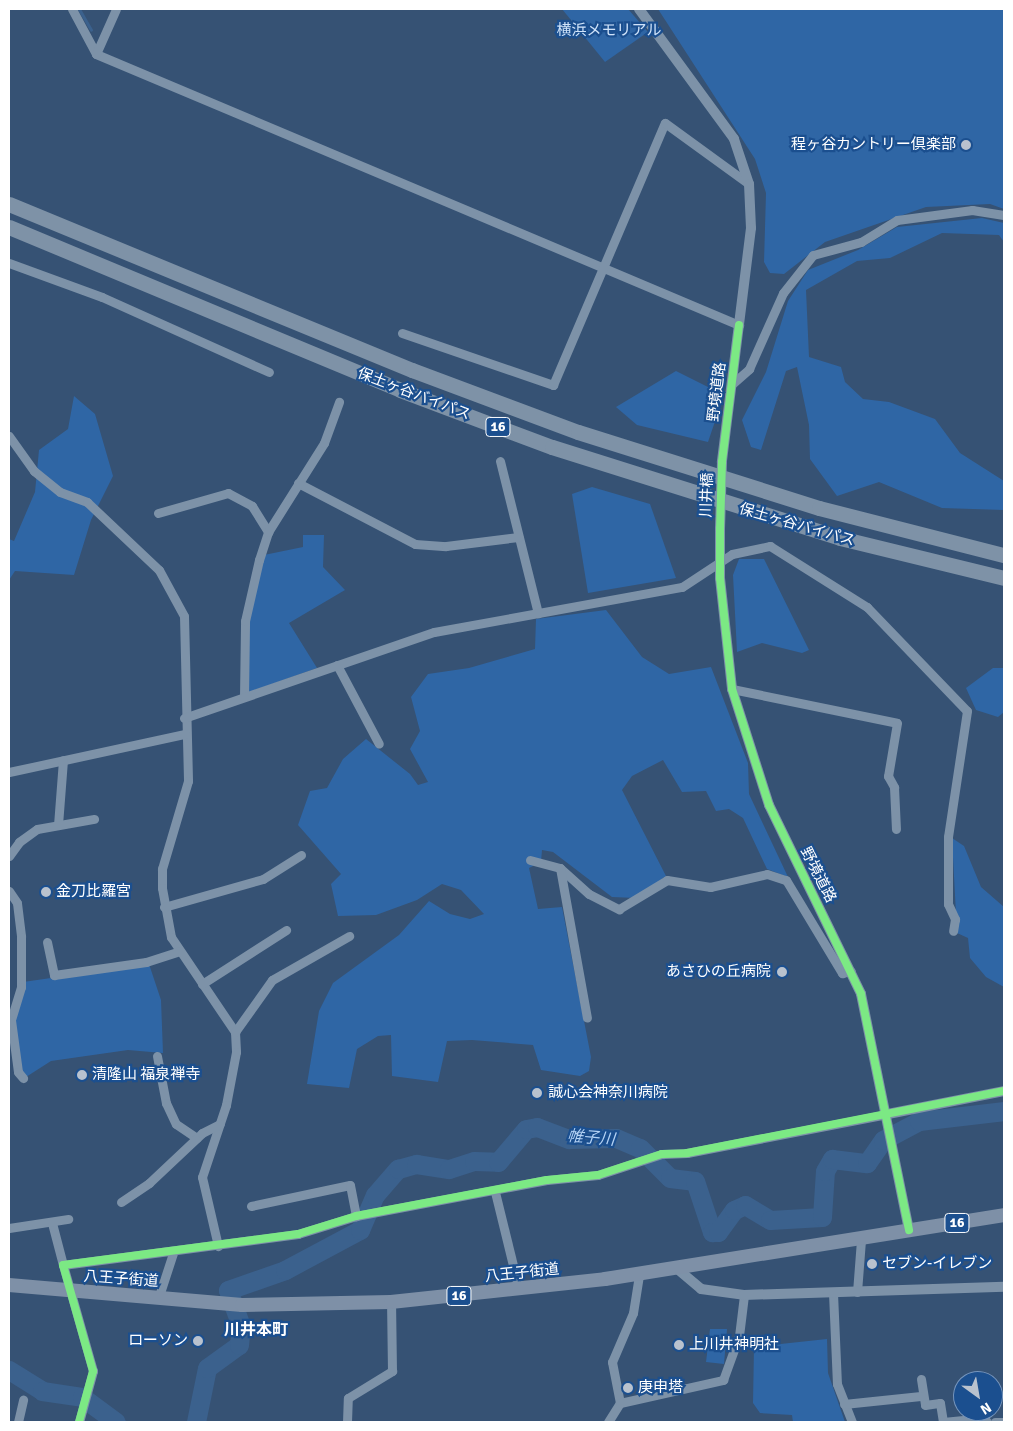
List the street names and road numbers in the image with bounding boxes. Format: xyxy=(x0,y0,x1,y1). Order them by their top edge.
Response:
street label: 野境道路 xyxy=(704,361,730,423)
street label: 保土ヶ谷バイパス xyxy=(355,364,473,424)
road number: 16 xyxy=(484,416,512,438)
street label: 川井橋 xyxy=(697,472,717,518)
street label: 保土ヶ谷バイパス xyxy=(737,500,857,550)
street label: 野境道路 xyxy=(796,844,840,906)
road number: 16 xyxy=(943,1212,971,1234)
street label: 八王子街道 xyxy=(484,1260,560,1286)
street label: 八王子街道 xyxy=(83,1267,159,1291)
road number: 16 xyxy=(445,1284,473,1308)

